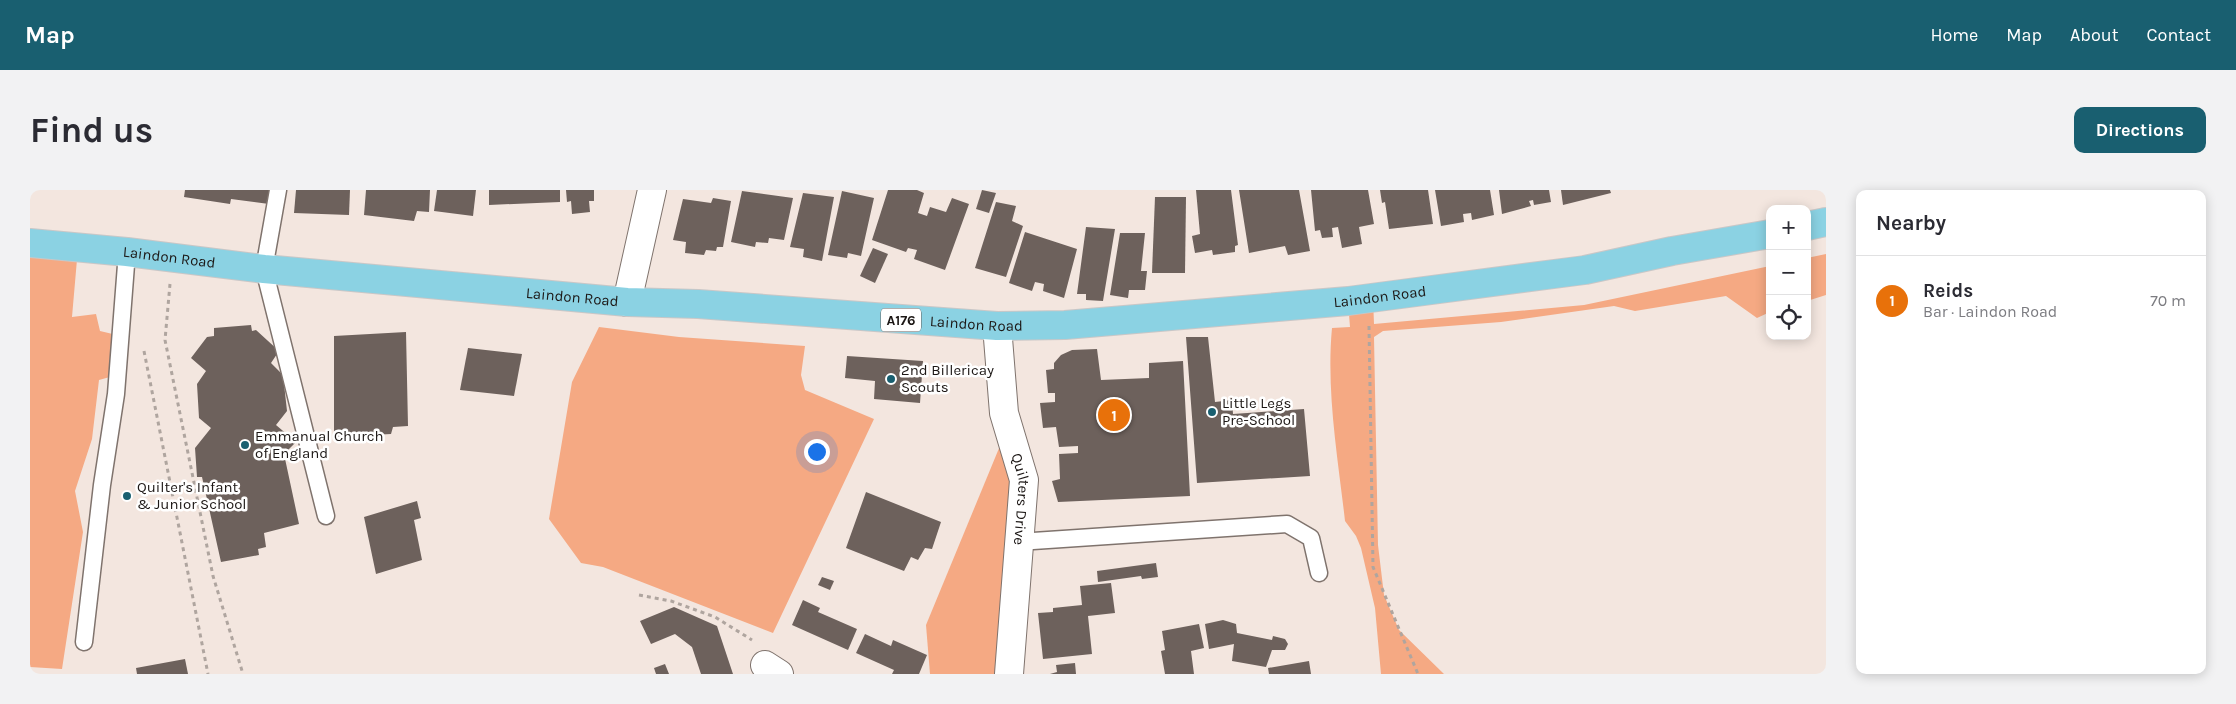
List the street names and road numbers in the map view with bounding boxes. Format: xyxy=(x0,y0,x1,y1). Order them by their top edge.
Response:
street label: Laindon Road xyxy=(122,243,217,272)
street label: Laindon Road xyxy=(1333,282,1427,311)
street label: Laindon Road xyxy=(525,284,619,310)
road number: A176 xyxy=(881,308,921,332)
street label: Laindon Road xyxy=(929,312,1023,335)
street label: Quilters Drive xyxy=(1007,451,1033,546)

